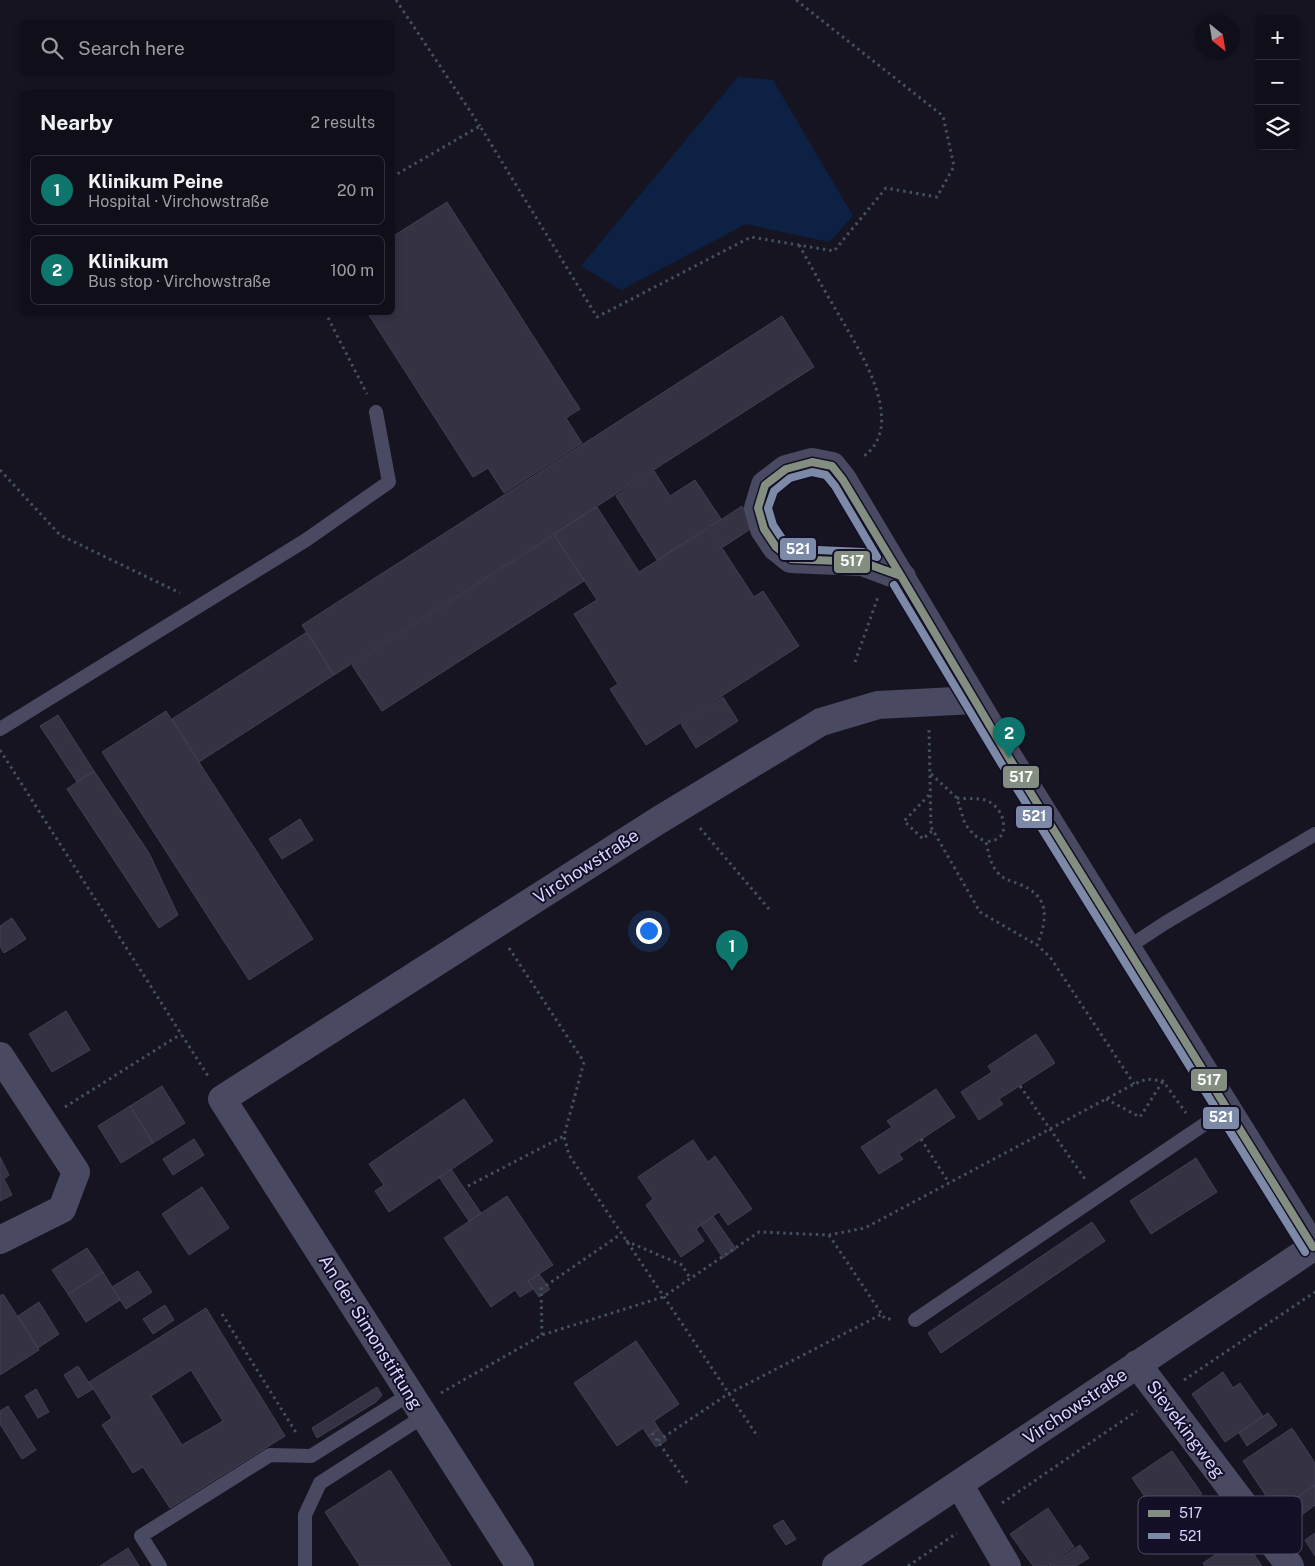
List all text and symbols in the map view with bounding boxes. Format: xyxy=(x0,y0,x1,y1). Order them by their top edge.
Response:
north arrow xyxy=(1195,15,1240,60)
map controls xyxy=(1255,15,1300,150)
button: + xyxy=(1255,15,1300,60)
search box xyxy=(20,20,395,75)
icon: search xyxy=(38,34,66,62)
text: Search here xyxy=(78,37,185,59)
button: − xyxy=(1255,60,1300,105)
button: layers xyxy=(1255,105,1300,150)
text: Nearby xyxy=(40,110,113,135)
text: 2 results xyxy=(310,113,375,132)
text: Klinikum Peine xyxy=(88,170,223,192)
text: 1 xyxy=(54,181,60,200)
text: 20 m xyxy=(337,181,374,200)
text: Hospital · Virchowstraße xyxy=(88,192,269,211)
text: Klinikum xyxy=(88,250,169,272)
text: 2 xyxy=(52,261,62,280)
text: 100 m xyxy=(330,261,374,280)
text: Bus stop · Virchowstraße xyxy=(88,272,271,291)
line badge: 521 xyxy=(779,537,817,561)
text: 521 xyxy=(786,541,810,557)
line badge: 517 xyxy=(833,550,871,574)
text: 517 xyxy=(840,553,864,569)
pin: 2 xyxy=(993,717,1025,758)
line badge: 517 xyxy=(1002,765,1040,789)
text: 517 xyxy=(1009,769,1033,785)
line badge: 521 xyxy=(1015,805,1053,829)
text: 521 xyxy=(1022,808,1046,824)
street label: Virchowstraße xyxy=(530,824,642,908)
your location xyxy=(636,918,662,944)
pin: 1 xyxy=(716,930,748,971)
line badge: 517 xyxy=(1190,1068,1228,1092)
text: 517 xyxy=(1197,1072,1221,1088)
line badge: 521 xyxy=(1202,1106,1240,1130)
text: 521 xyxy=(1209,1109,1233,1125)
street label: An der Simonstiftung xyxy=(315,1251,427,1413)
street label: Virchowstraße xyxy=(1019,1363,1131,1449)
street label: Sievekingweg xyxy=(1142,1376,1230,1482)
legend xyxy=(1138,1496,1302,1554)
text: 517 xyxy=(1179,1505,1202,1521)
text: 521 xyxy=(1179,1528,1202,1544)

